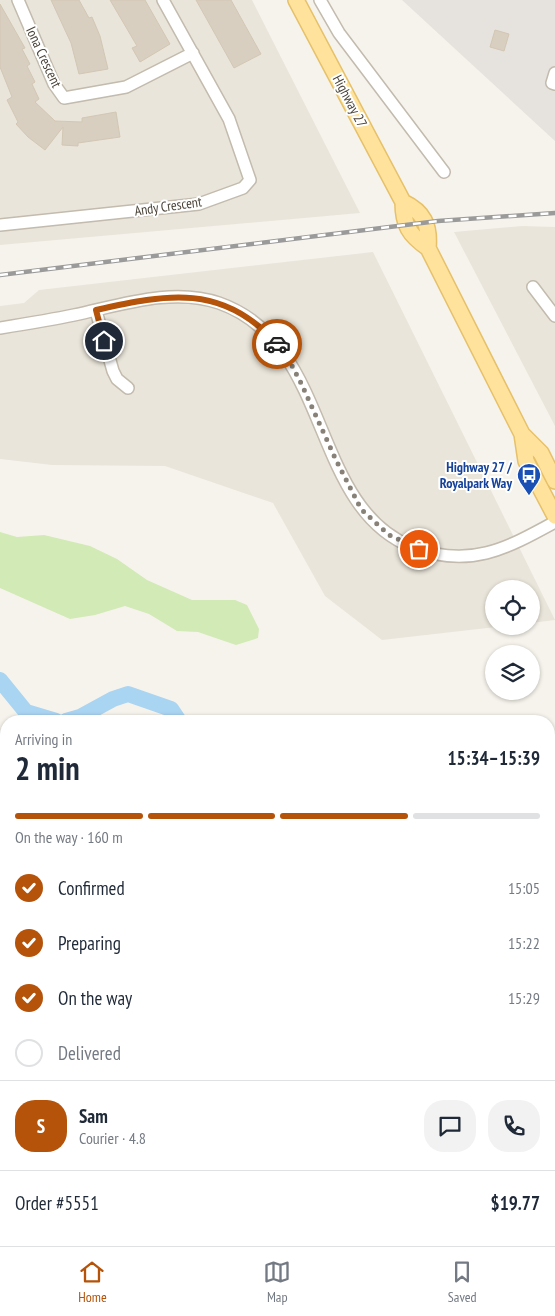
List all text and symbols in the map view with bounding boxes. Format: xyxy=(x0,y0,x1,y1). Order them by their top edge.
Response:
street label: Iona Crescent xyxy=(22,24,66,90)
street label: Highway 27 xyxy=(329,72,371,130)
street label: Andy Crescent xyxy=(133,192,203,220)
courier xyxy=(252,319,302,369)
pin xyxy=(83,320,125,362)
icon: home xyxy=(90,327,118,355)
icon: car xyxy=(263,330,291,358)
place label: Highway 27 / Royalpark Way xyxy=(440,458,513,492)
bus stop icon: Highway 27 / Royalpark Way xyxy=(516,462,542,496)
pin xyxy=(398,528,440,570)
icon: bag xyxy=(405,535,433,563)
map controls xyxy=(485,580,540,700)
button: locate xyxy=(485,580,540,635)
button: layers xyxy=(485,645,540,700)
text: Arriving in xyxy=(15,729,72,749)
text: 15:34–15:39 xyxy=(447,746,540,770)
text: 2 min xyxy=(15,747,80,789)
text: On the way · 160 m xyxy=(15,827,123,847)
icon: check xyxy=(15,874,43,902)
text: Confirmed xyxy=(58,876,125,900)
text: 15:05 xyxy=(508,878,540,898)
icon: check xyxy=(15,929,43,957)
text: Preparing xyxy=(58,931,121,955)
text: 15:22 xyxy=(508,933,540,953)
icon: check xyxy=(15,984,43,1012)
text: On the way xyxy=(58,986,132,1010)
text: 15:29 xyxy=(508,988,540,1008)
text: Delivered xyxy=(58,1041,121,1065)
button: chat xyxy=(424,1100,476,1152)
button: phone xyxy=(488,1100,540,1152)
text: Sam xyxy=(79,1104,108,1128)
text: S xyxy=(37,1114,45,1138)
text: Courier · 4.8 xyxy=(79,1128,146,1148)
text: Order #5551 xyxy=(15,1191,99,1215)
text: $19.77 xyxy=(491,1191,540,1215)
tab: Home xyxy=(78,1258,107,1306)
tab: Map xyxy=(263,1258,291,1306)
tab: Saved xyxy=(448,1258,477,1306)

